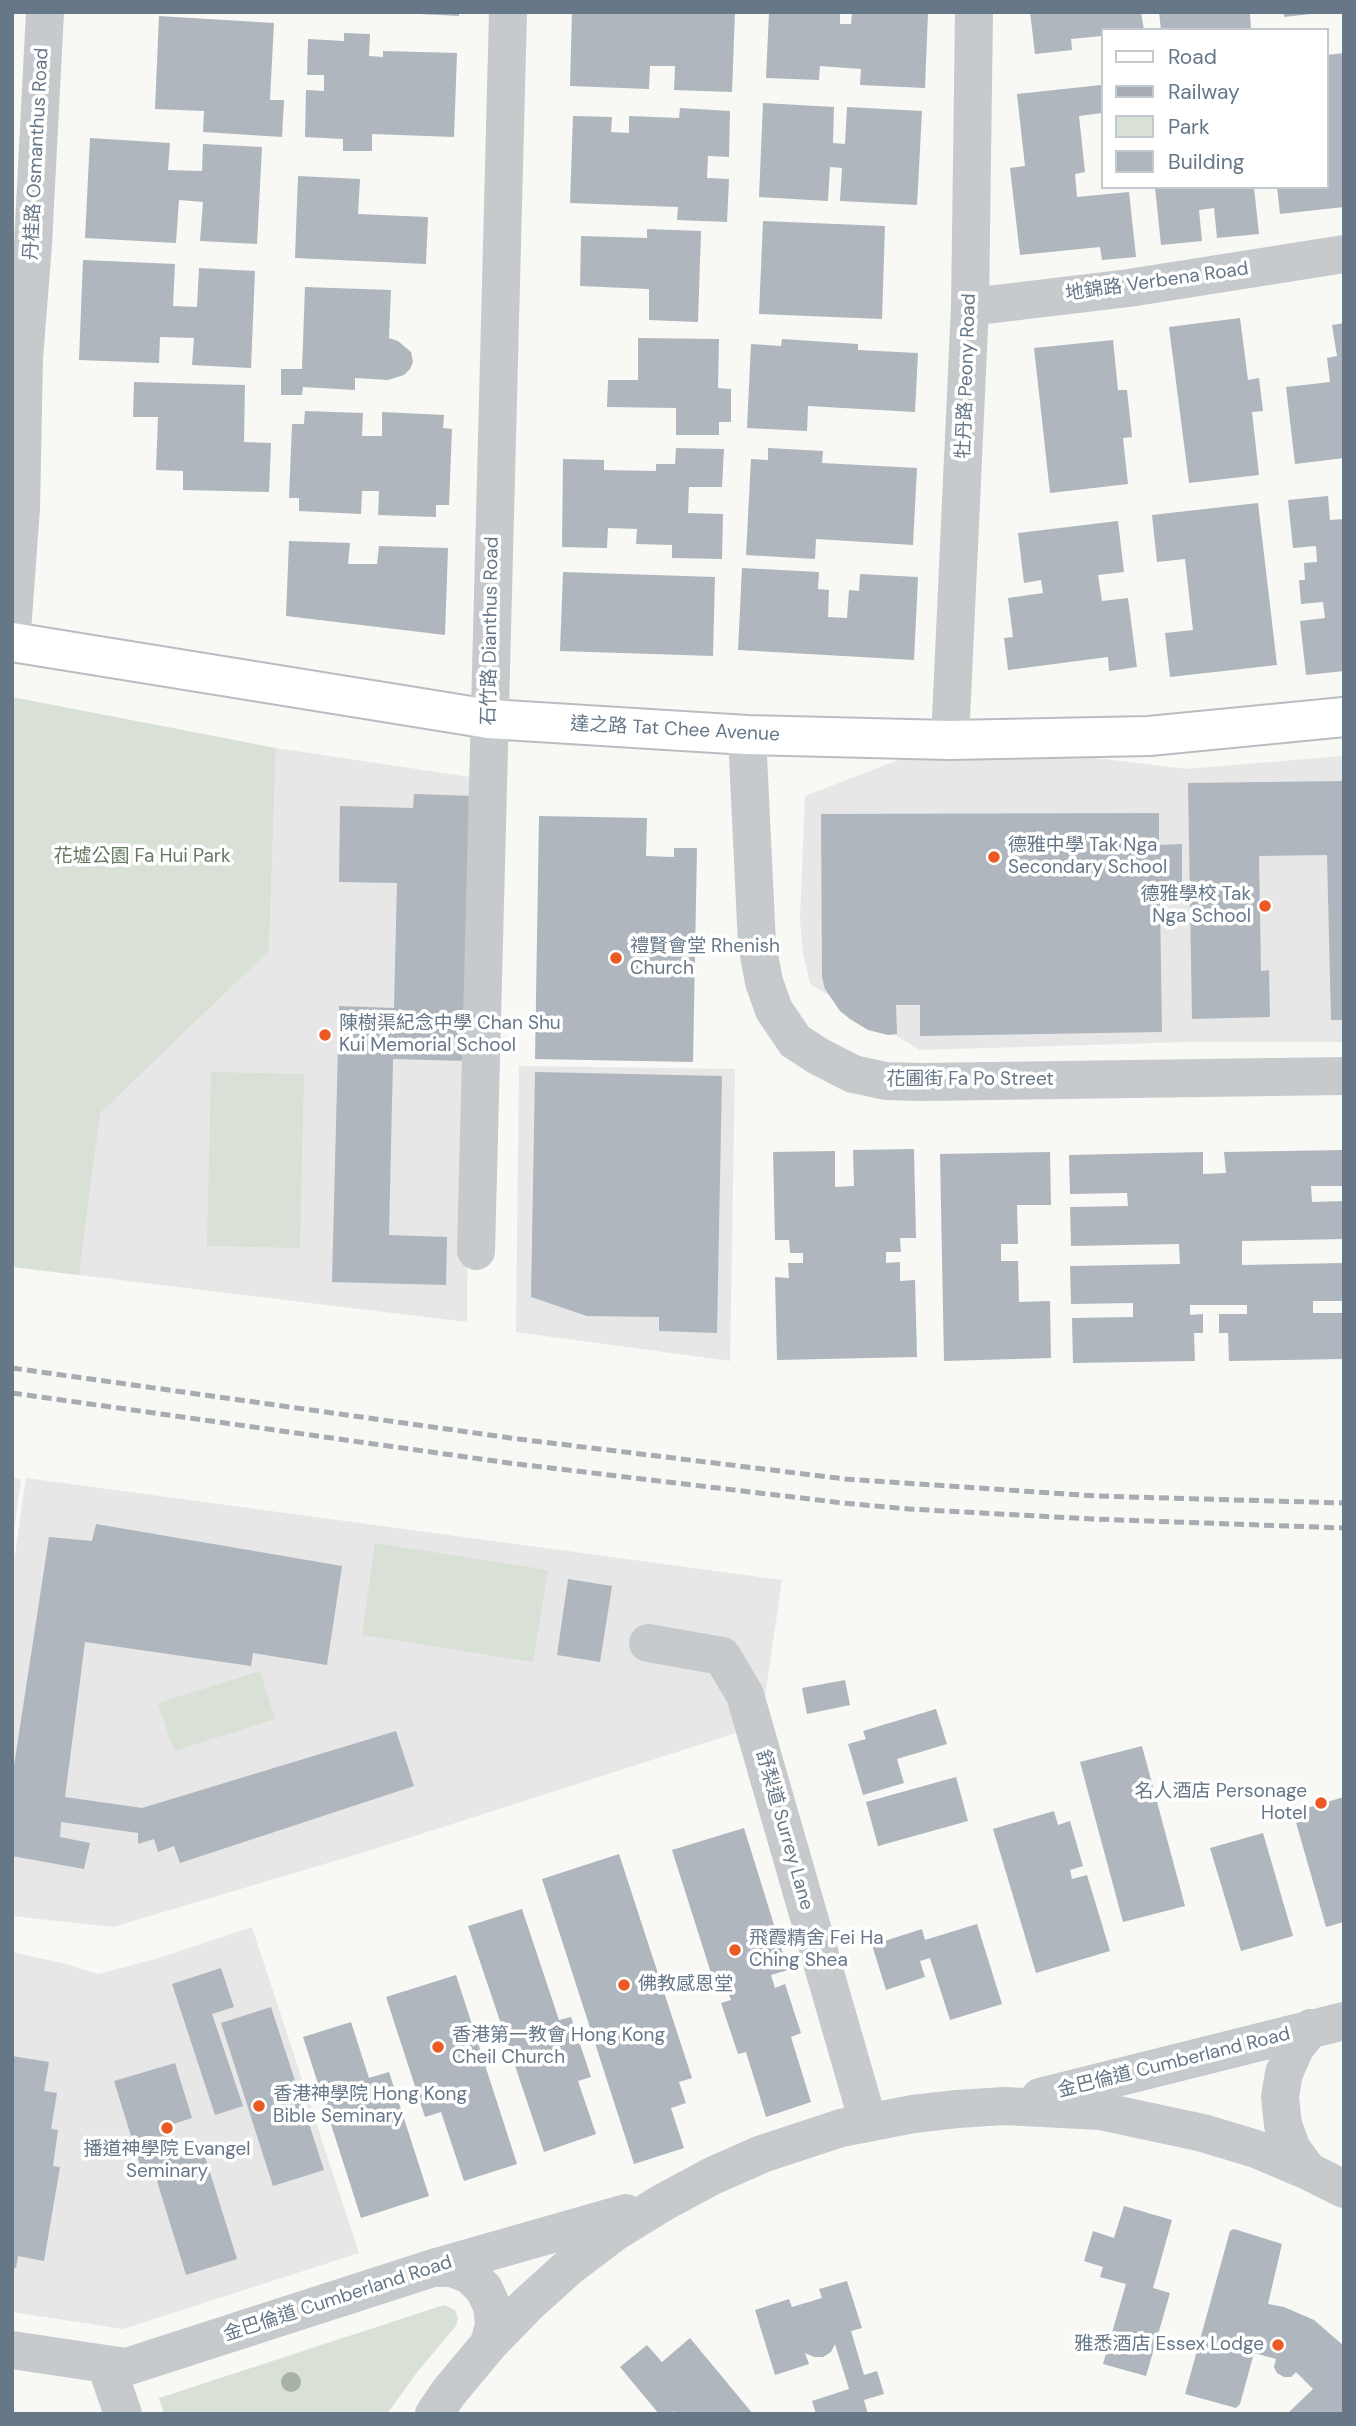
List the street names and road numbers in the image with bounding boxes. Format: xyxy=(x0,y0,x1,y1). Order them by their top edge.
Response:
street label: 丹桂路 Osmanthus Road xyxy=(20,47,54,261)
street label: 地錦路 Verbena Road xyxy=(1064,258,1250,306)
street label: 牡丹路 Peony Road xyxy=(953,293,981,459)
street label: 石竹路 Dianthus Road xyxy=(478,536,504,726)
street label: 達之路 Tat Chee Avenue xyxy=(570,713,780,747)
street label: 花圃街 Fa Po Street xyxy=(886,1069,1054,1091)
street label: 舒梨道 Surrey Lane xyxy=(750,1747,818,1913)
street label: 金巴倫道 Cumberland Road xyxy=(1055,2023,1293,2103)
street label: 金巴倫道 Cumberland Road xyxy=(221,2251,455,2347)

